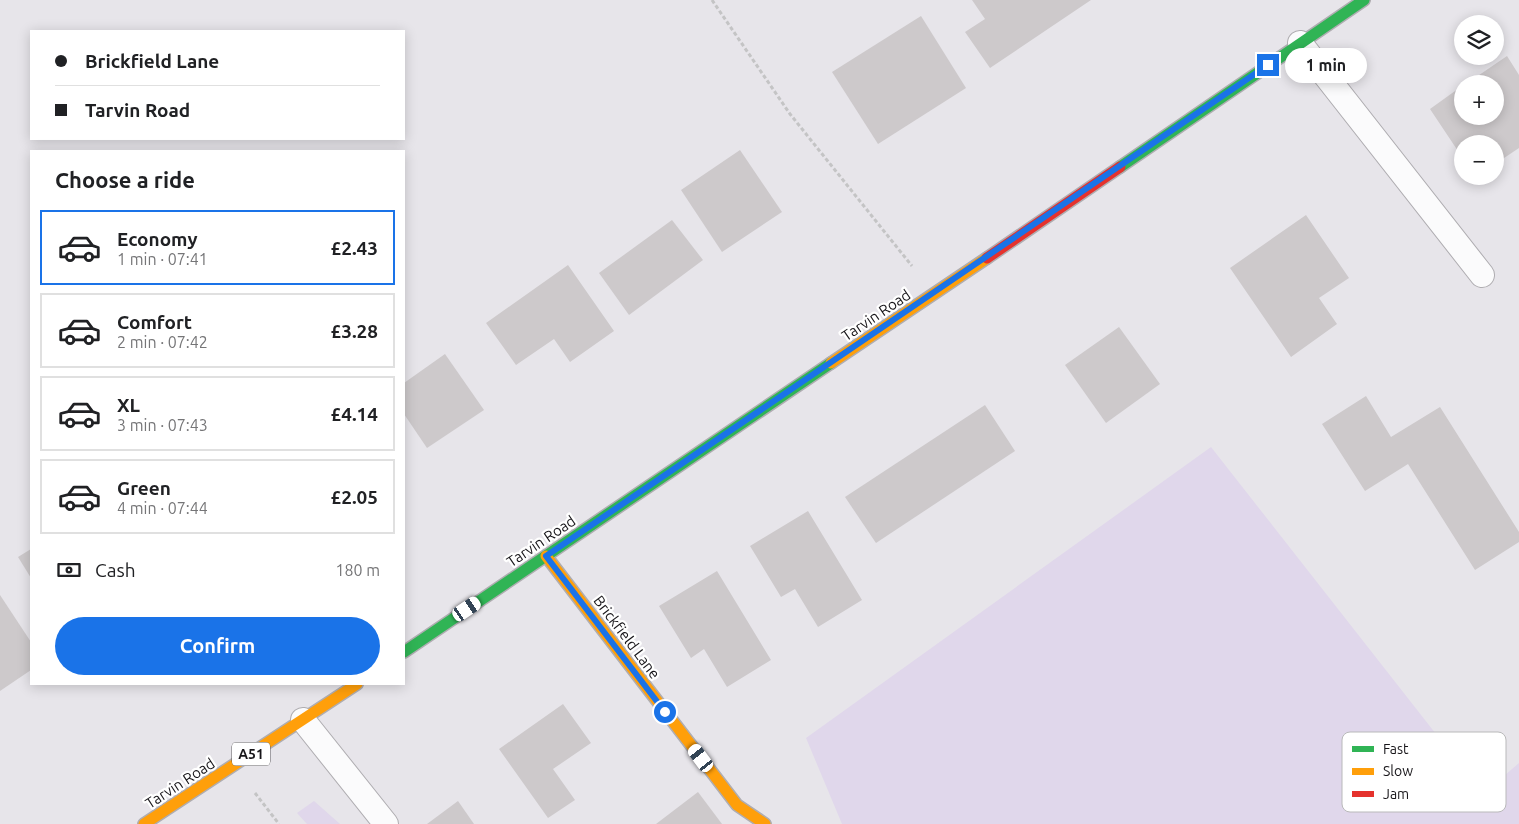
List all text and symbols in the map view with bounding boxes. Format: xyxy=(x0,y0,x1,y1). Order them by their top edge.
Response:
map controls xyxy=(1454,15,1504,185)
button: layers xyxy=(1454,15,1504,65)
callout: 1 min xyxy=(1286,48,1368,82)
text: Brickfield Lane xyxy=(85,50,219,72)
route end xyxy=(1257,54,1279,76)
text: 1 min xyxy=(1306,56,1346,74)
button: + xyxy=(1454,75,1504,125)
text: Tarvin Road xyxy=(85,99,190,121)
button: − xyxy=(1454,135,1504,185)
text: Choose a ride xyxy=(55,167,195,192)
icon: car xyxy=(57,225,102,270)
text: Economy xyxy=(117,228,198,250)
text: £2.43 xyxy=(330,237,378,259)
text: 1 min · 07:41 xyxy=(117,250,208,268)
street label: Tarvin Road xyxy=(838,286,914,344)
icon: car xyxy=(57,308,102,353)
text: Comfort xyxy=(117,311,192,333)
text: £3.28 xyxy=(330,320,378,342)
text: 2 min · 07:42 xyxy=(117,333,208,351)
icon: car xyxy=(57,391,102,436)
text: XL xyxy=(117,394,140,416)
text: £4.14 xyxy=(330,403,378,425)
text: 3 min · 07:43 xyxy=(117,416,208,434)
icon: car xyxy=(57,474,102,519)
text: Green xyxy=(117,477,171,499)
text: £2.05 xyxy=(330,486,378,508)
text: 4 min · 07:44 xyxy=(117,499,208,517)
street label: Tarvin Road xyxy=(503,512,579,570)
icon: cash xyxy=(55,556,83,584)
text: Cash xyxy=(95,559,136,581)
text: 180 m xyxy=(335,561,380,579)
street label: Brickfield Lane xyxy=(590,592,664,682)
car xyxy=(450,594,483,624)
button: Confirm xyxy=(55,617,380,675)
route start xyxy=(654,701,676,723)
legend xyxy=(1342,732,1506,812)
text: Fast xyxy=(1383,741,1409,757)
road number: A51 xyxy=(232,742,270,766)
car xyxy=(685,742,716,774)
street label: Tarvin Road xyxy=(142,754,218,812)
text: Slow xyxy=(1383,763,1413,779)
text: Jam xyxy=(1383,786,1409,802)

